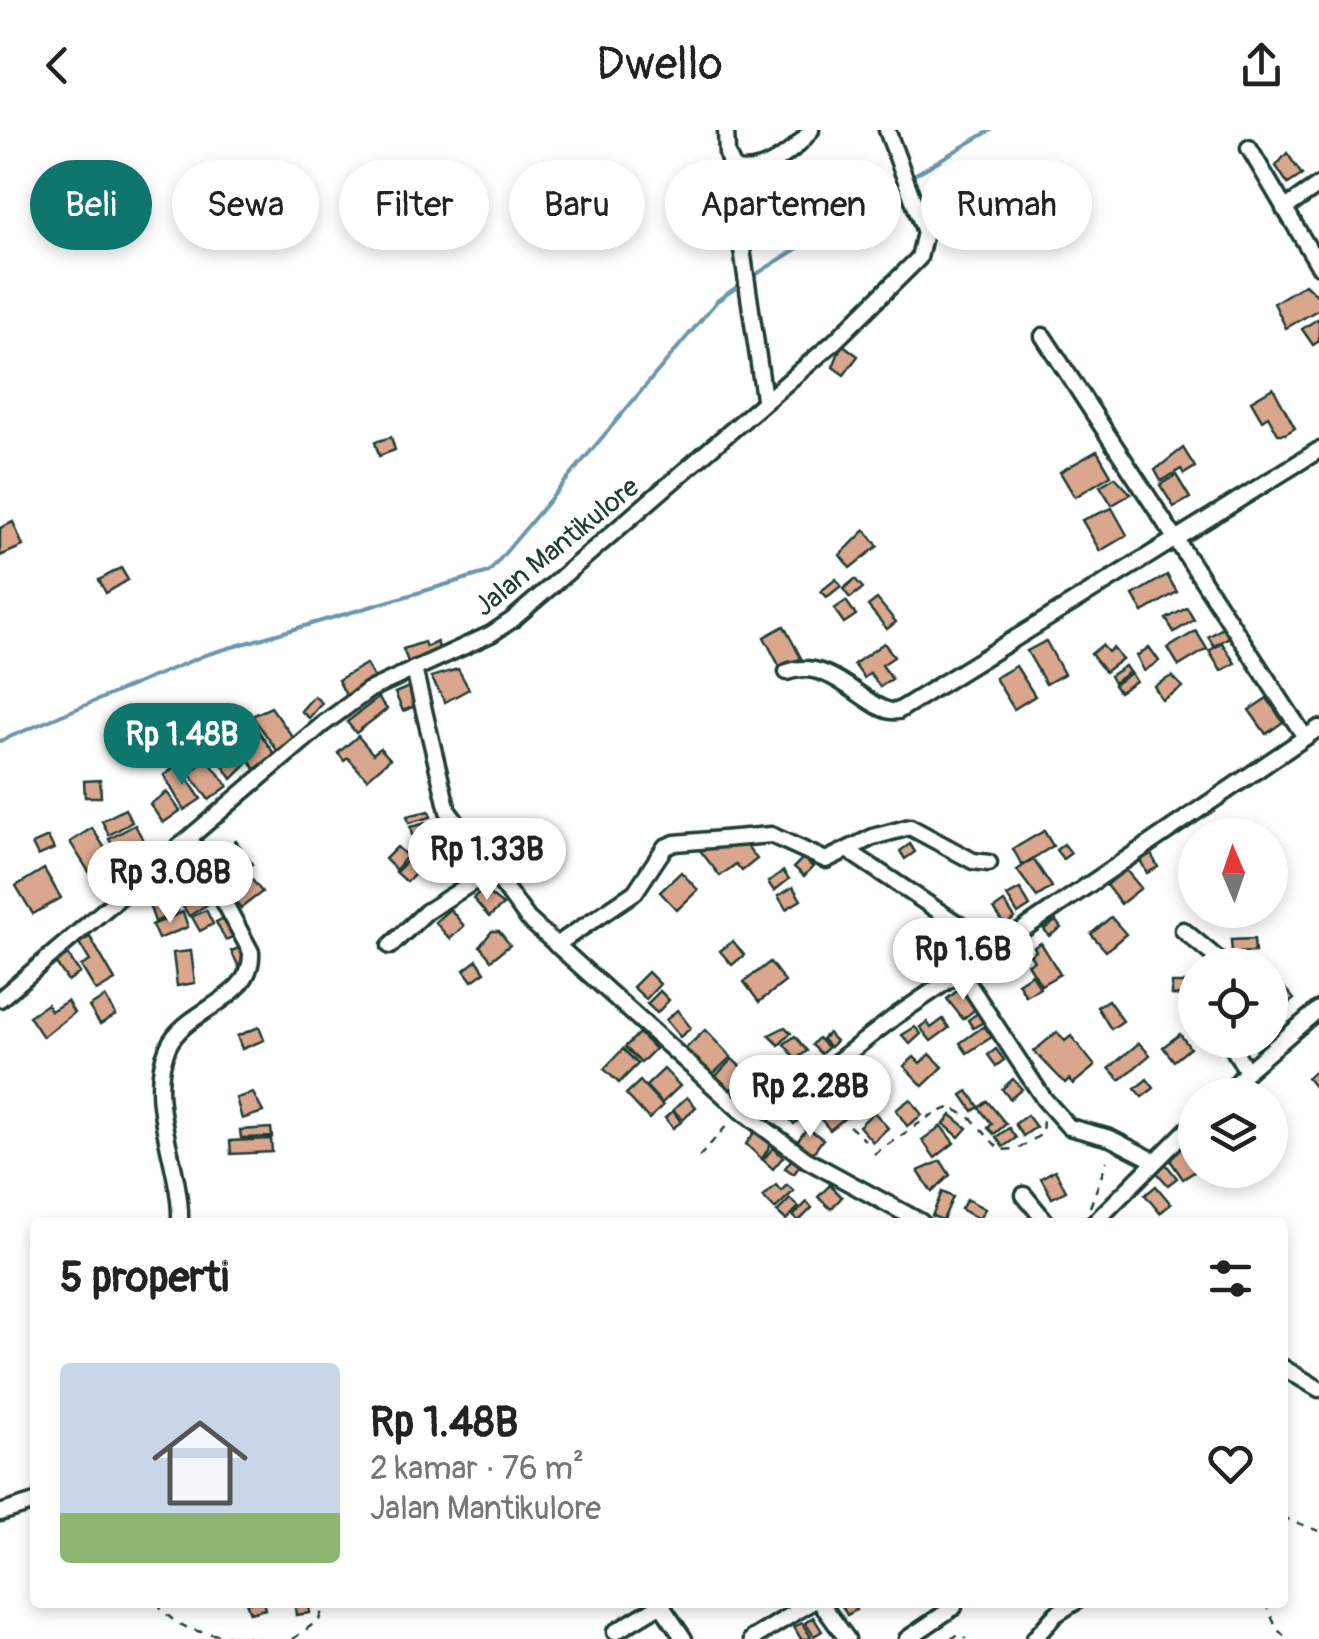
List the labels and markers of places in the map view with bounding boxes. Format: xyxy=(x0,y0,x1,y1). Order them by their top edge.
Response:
pin: Rp 1.48B xyxy=(79,703,285,788)
pin: Rp 1.33B xyxy=(384,818,590,903)
pin: Rp 3.08B xyxy=(67,841,273,926)
pin: Rp 1.6B xyxy=(871,918,1055,1003)
pin: Rp 2.28B xyxy=(707,1055,913,1140)

